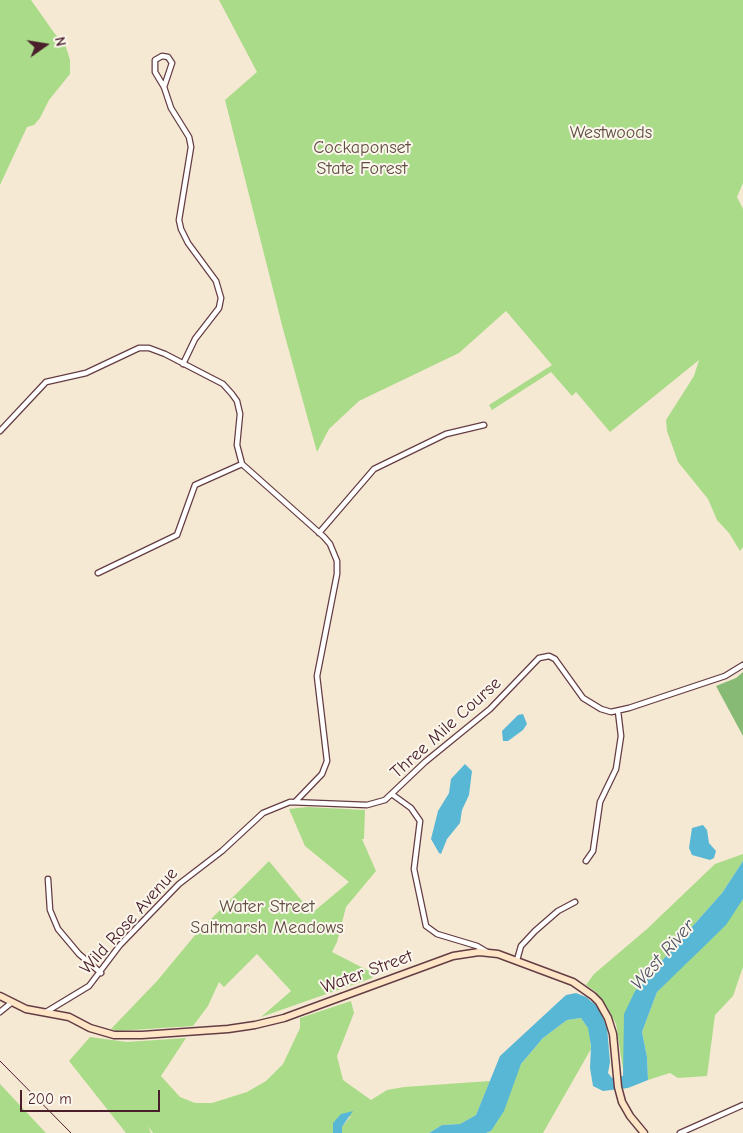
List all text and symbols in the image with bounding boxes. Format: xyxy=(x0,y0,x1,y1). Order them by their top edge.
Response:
north arrow xyxy=(20,20,70,70)
text: N xyxy=(51,35,69,48)
park label: Westwoods xyxy=(570,122,652,144)
park label: Cockaponset State Forest xyxy=(313,137,411,180)
street label: Three Mile Course xyxy=(386,673,506,783)
street label: Wild Rose Avenue xyxy=(75,863,183,979)
park label: Water Street Saltmarsh Meadows xyxy=(190,896,344,939)
water label: West River xyxy=(626,915,700,995)
street label: Water Street xyxy=(318,946,416,998)
scale bar xyxy=(22,1080,162,1112)
text: 200 m xyxy=(28,1090,72,1108)

